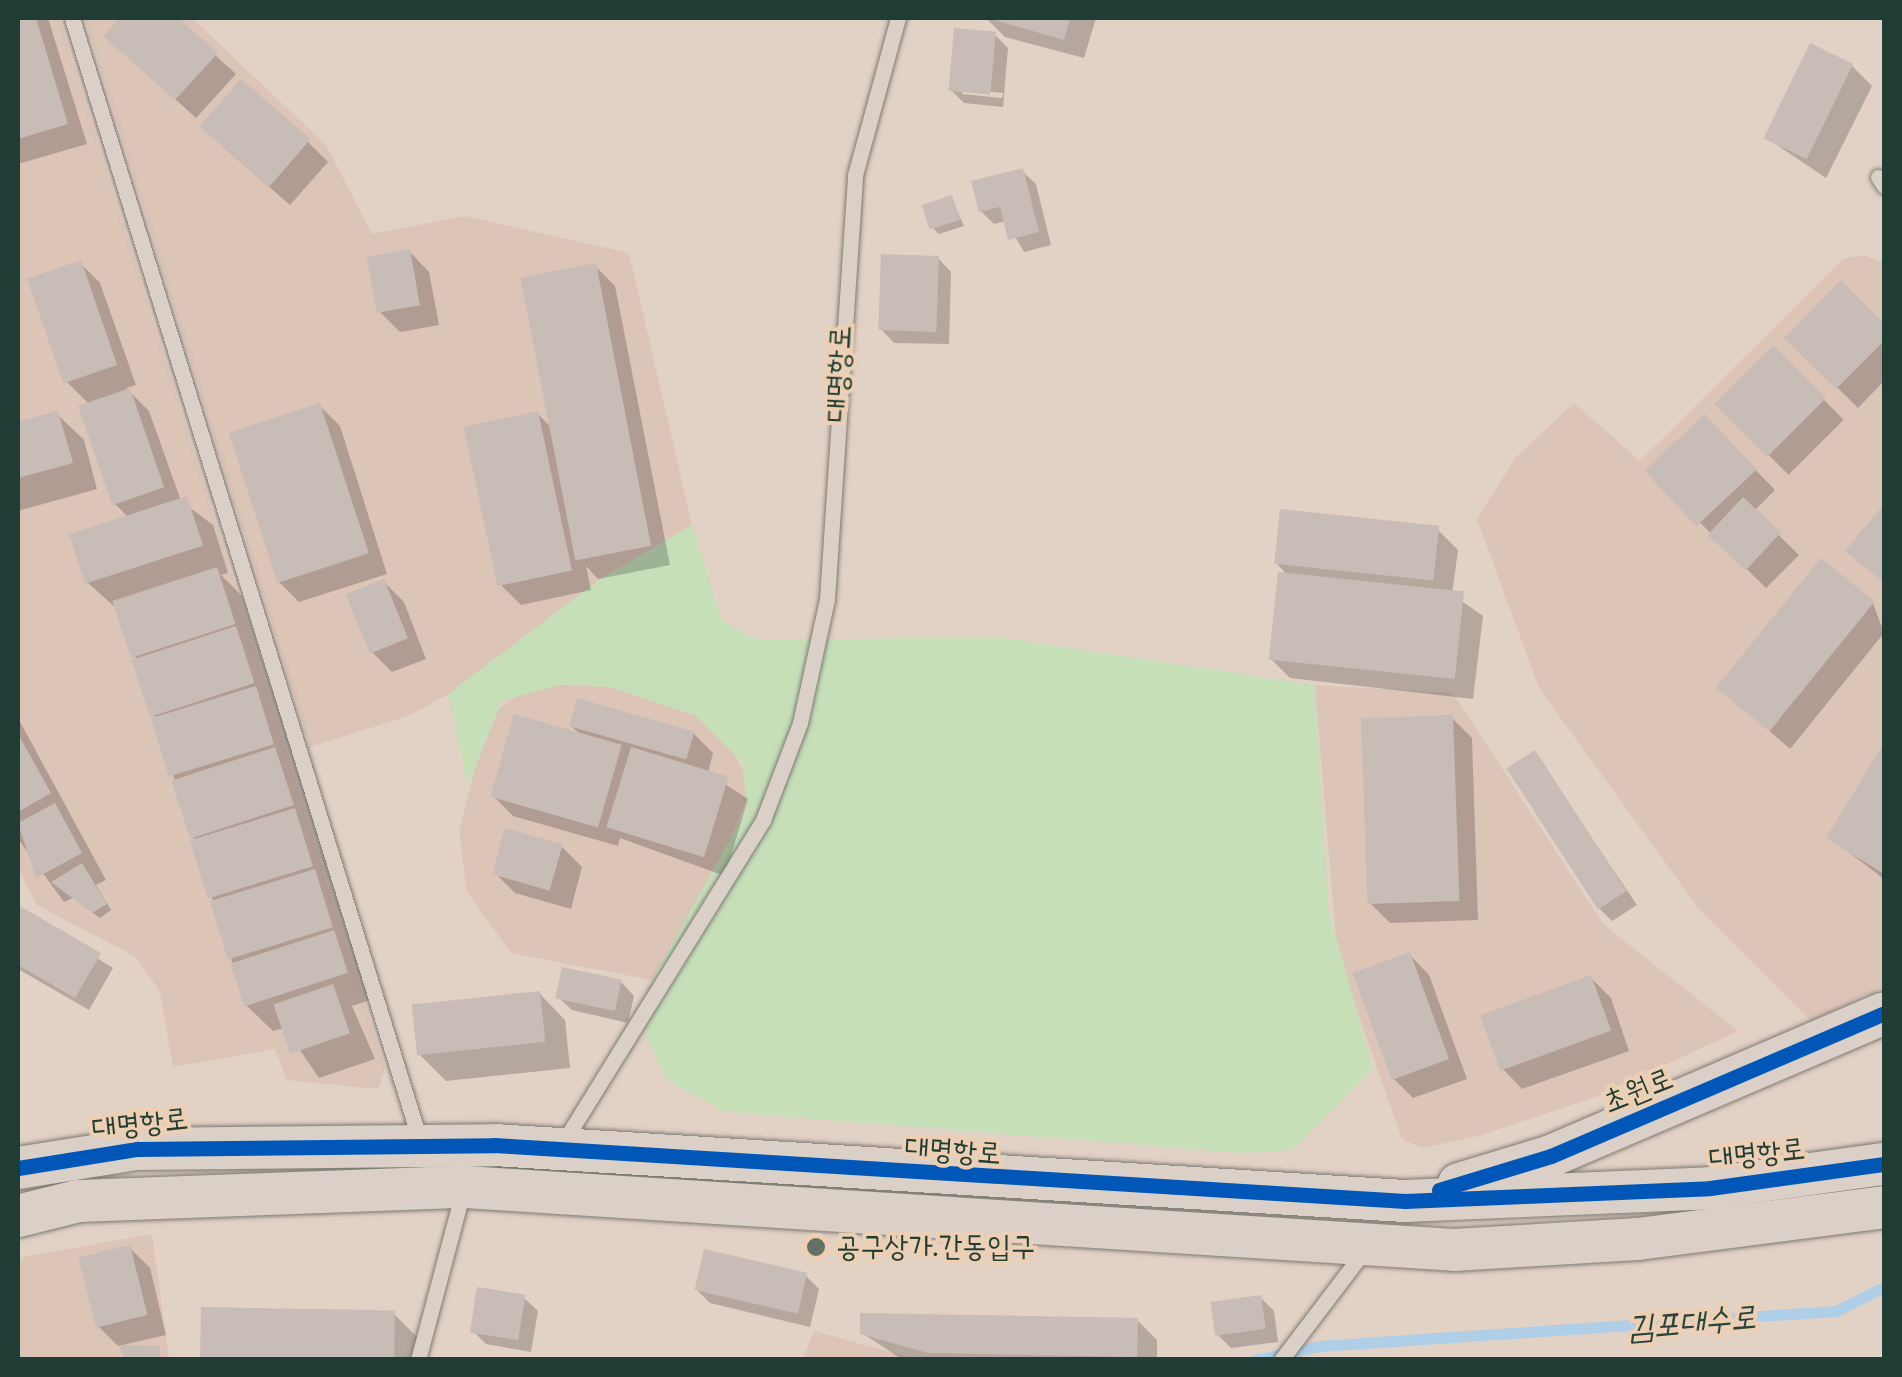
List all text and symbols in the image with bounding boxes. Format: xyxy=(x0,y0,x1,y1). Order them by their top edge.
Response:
street label: 대명항로 xyxy=(818,325,860,423)
street label: 초원로 xyxy=(1598,1061,1678,1121)
street label: 대명항로 xyxy=(90,1101,190,1147)
street label: 대명항로 xyxy=(904,1130,1002,1172)
street label: 대명항로 xyxy=(1707,1131,1807,1177)
place label: 공구상가.간동입구 xyxy=(836,1229,1035,1265)
marker: 공구상가.간동입구 xyxy=(805,1236,827,1258)
water label: 김포대수로 xyxy=(1626,1299,1758,1349)

